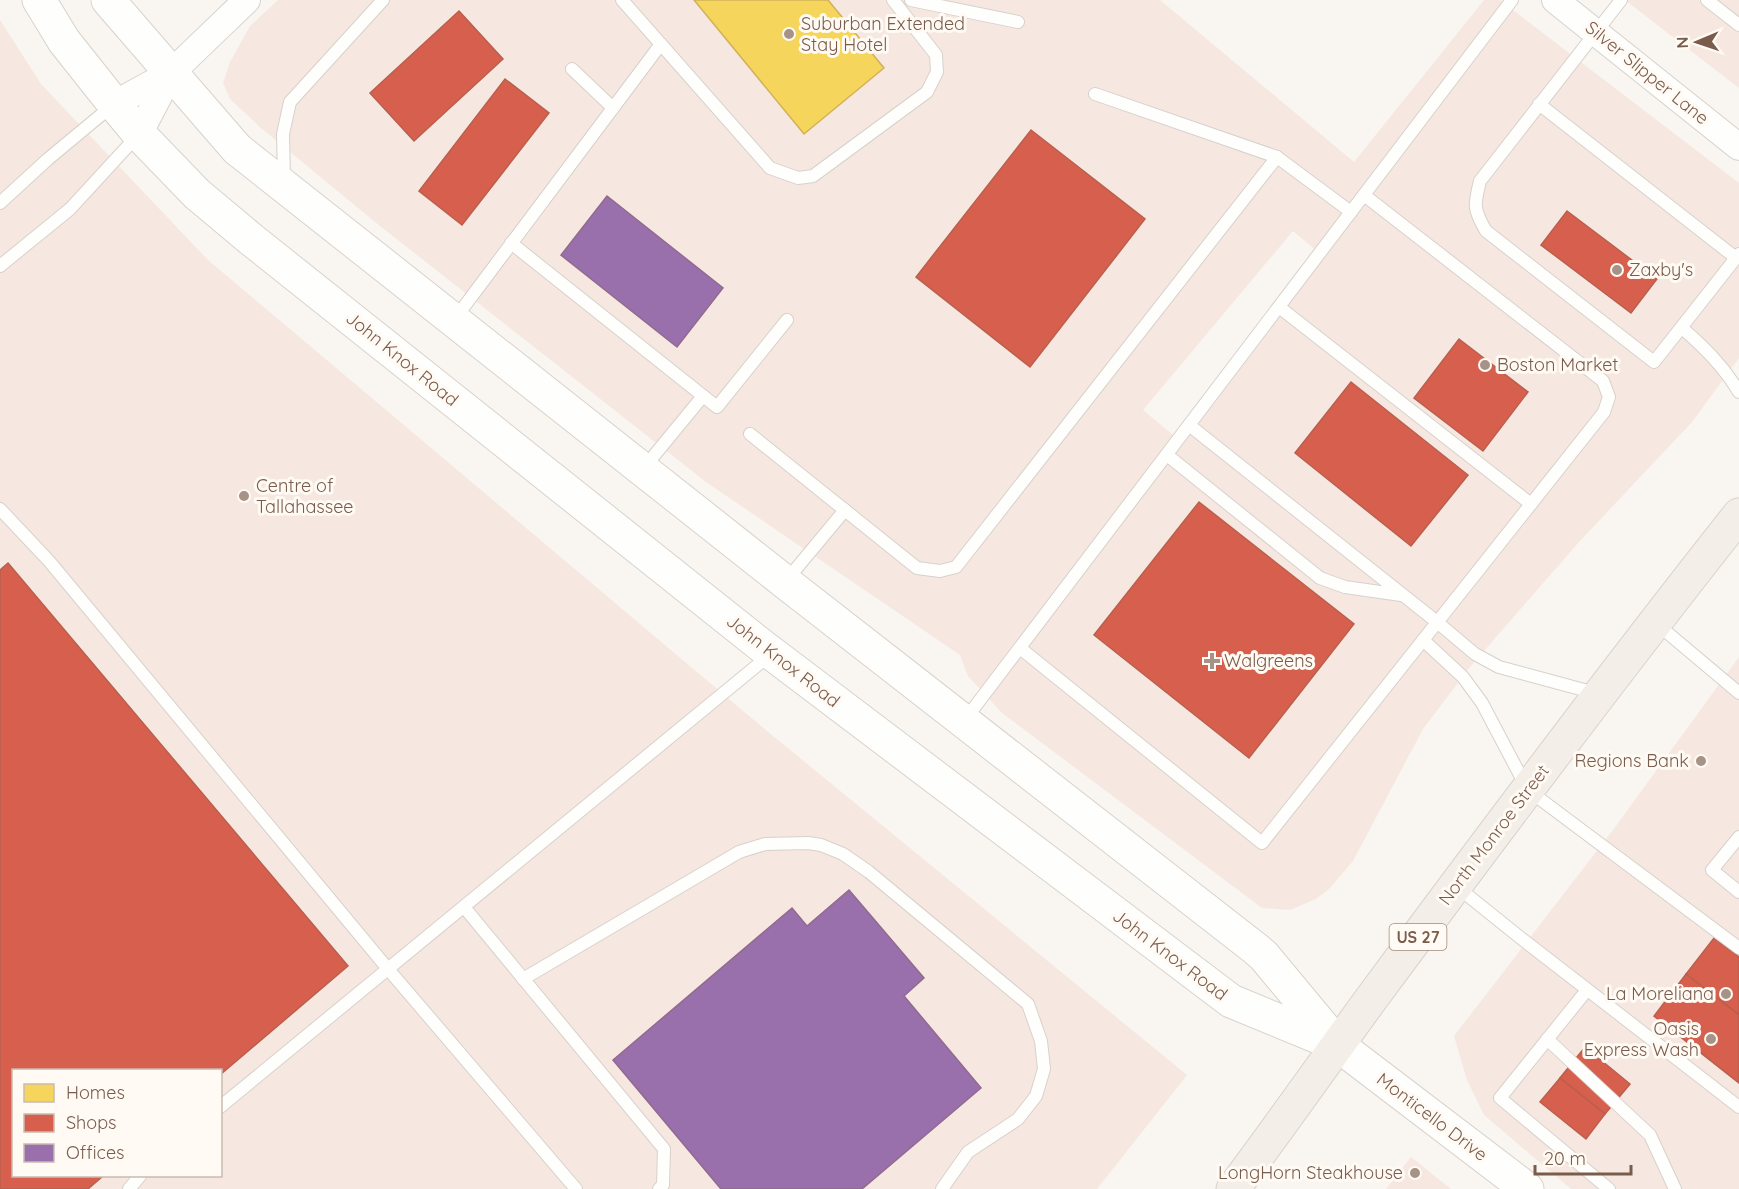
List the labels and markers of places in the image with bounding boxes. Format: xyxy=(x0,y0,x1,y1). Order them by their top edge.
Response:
place label: Suburban Extended Stay Hotel xyxy=(801,12,965,56)
marker: Suburban Extended Stay Hotel xyxy=(782,27,796,41)
place label: Zaxby's xyxy=(1629,258,1693,281)
marker: Zaxby's xyxy=(1610,263,1624,277)
place label: Boston Market xyxy=(1497,353,1618,376)
marker: Boston Market xyxy=(1478,358,1492,372)
place label: Centre of Tallahassee xyxy=(256,474,354,518)
marker: Centre of Tallahassee xyxy=(237,489,251,503)
place label: Walgreens xyxy=(1224,649,1313,672)
marker: Walgreens xyxy=(1205,654,1219,668)
place label: Regions Bank xyxy=(1575,749,1689,772)
marker: Regions Bank xyxy=(1694,754,1708,768)
place label: La Moreliana xyxy=(1606,982,1714,1005)
marker: La Moreliana xyxy=(1719,987,1733,1001)
place label: Oasis Express Wash xyxy=(1584,1017,1699,1061)
marker: Oasis Express Wash xyxy=(1704,1032,1718,1046)
place label: LongHorn Steakhouse xyxy=(1218,1161,1403,1184)
marker: LongHorn Steakhouse xyxy=(1408,1166,1422,1180)

